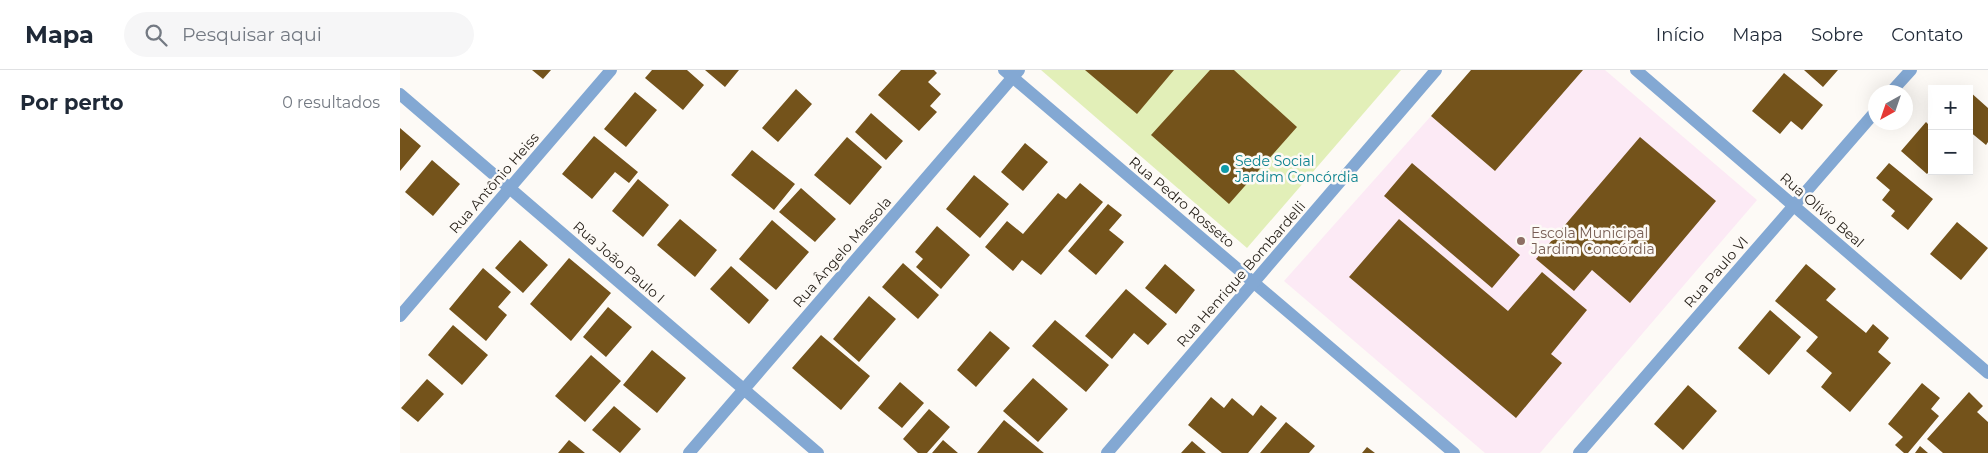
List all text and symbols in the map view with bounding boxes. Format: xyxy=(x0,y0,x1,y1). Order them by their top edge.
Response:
search box xyxy=(124,12,474,57)
text: Mapa xyxy=(25,20,94,49)
icon: search xyxy=(142,21,170,49)
text: Pesquisar aqui xyxy=(182,23,322,46)
text: Início xyxy=(1656,24,1704,46)
text: Mapa xyxy=(1732,24,1783,46)
text: Sobre xyxy=(1811,24,1863,46)
text: Contato xyxy=(1891,24,1963,46)
north arrow xyxy=(1868,85,1913,130)
map controls xyxy=(1928,85,1973,175)
button: + xyxy=(1928,85,1973,130)
text: Por perto xyxy=(20,90,124,115)
text: 0 resultados xyxy=(282,93,380,112)
street label: Rua Antônio Heiss xyxy=(445,129,543,237)
button: − xyxy=(1928,130,1973,175)
place label: Sede Social Jardim Concórdia xyxy=(1234,152,1359,186)
street label: Rua Pedro Rosseto xyxy=(1126,153,1239,252)
marker: Sede Social Jardim Concórdia xyxy=(1219,163,1231,175)
street label: Rua Olívio Beal xyxy=(1776,169,1868,251)
street label: Rua Ângelo Massola xyxy=(789,193,895,311)
street label: Rua Henrique Bombardelli xyxy=(1173,197,1309,351)
street label: Rua João Paulo I xyxy=(569,217,669,307)
place label: Escola Municipal Jardim Concórdia xyxy=(1530,224,1655,258)
street label: Rua Paulo VI xyxy=(1680,233,1752,311)
marker: Escola Municipal Jardim Concórdia xyxy=(1515,235,1527,247)

